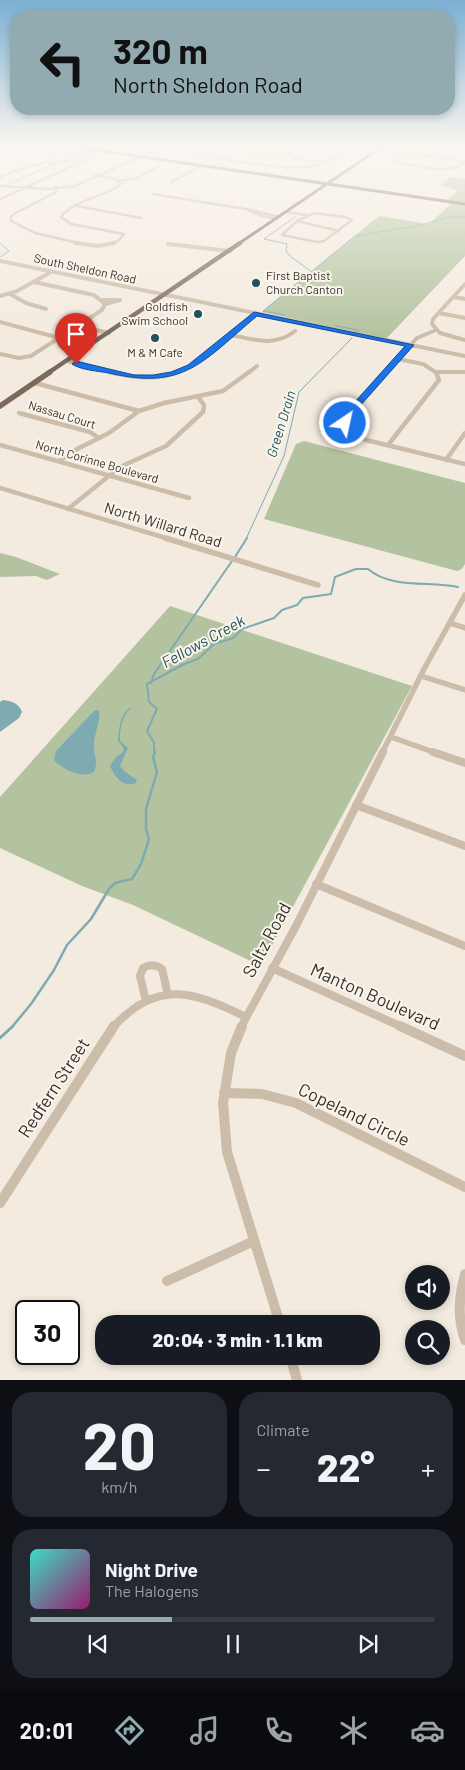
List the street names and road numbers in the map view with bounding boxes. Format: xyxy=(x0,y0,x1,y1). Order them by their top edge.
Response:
street label: South Sheldon Road xyxy=(33,250,138,286)
street label: Nassau Court xyxy=(27,397,98,431)
street label: North Corinne Boulevard xyxy=(34,437,160,485)
street label: North Willard Road xyxy=(102,498,224,550)
street label: Saltz Road xyxy=(237,898,295,981)
street label: Manton Boulevard xyxy=(307,958,443,1034)
street label: Redfern Street xyxy=(13,1033,94,1141)
street label: Copeland Circle xyxy=(295,1078,414,1151)

